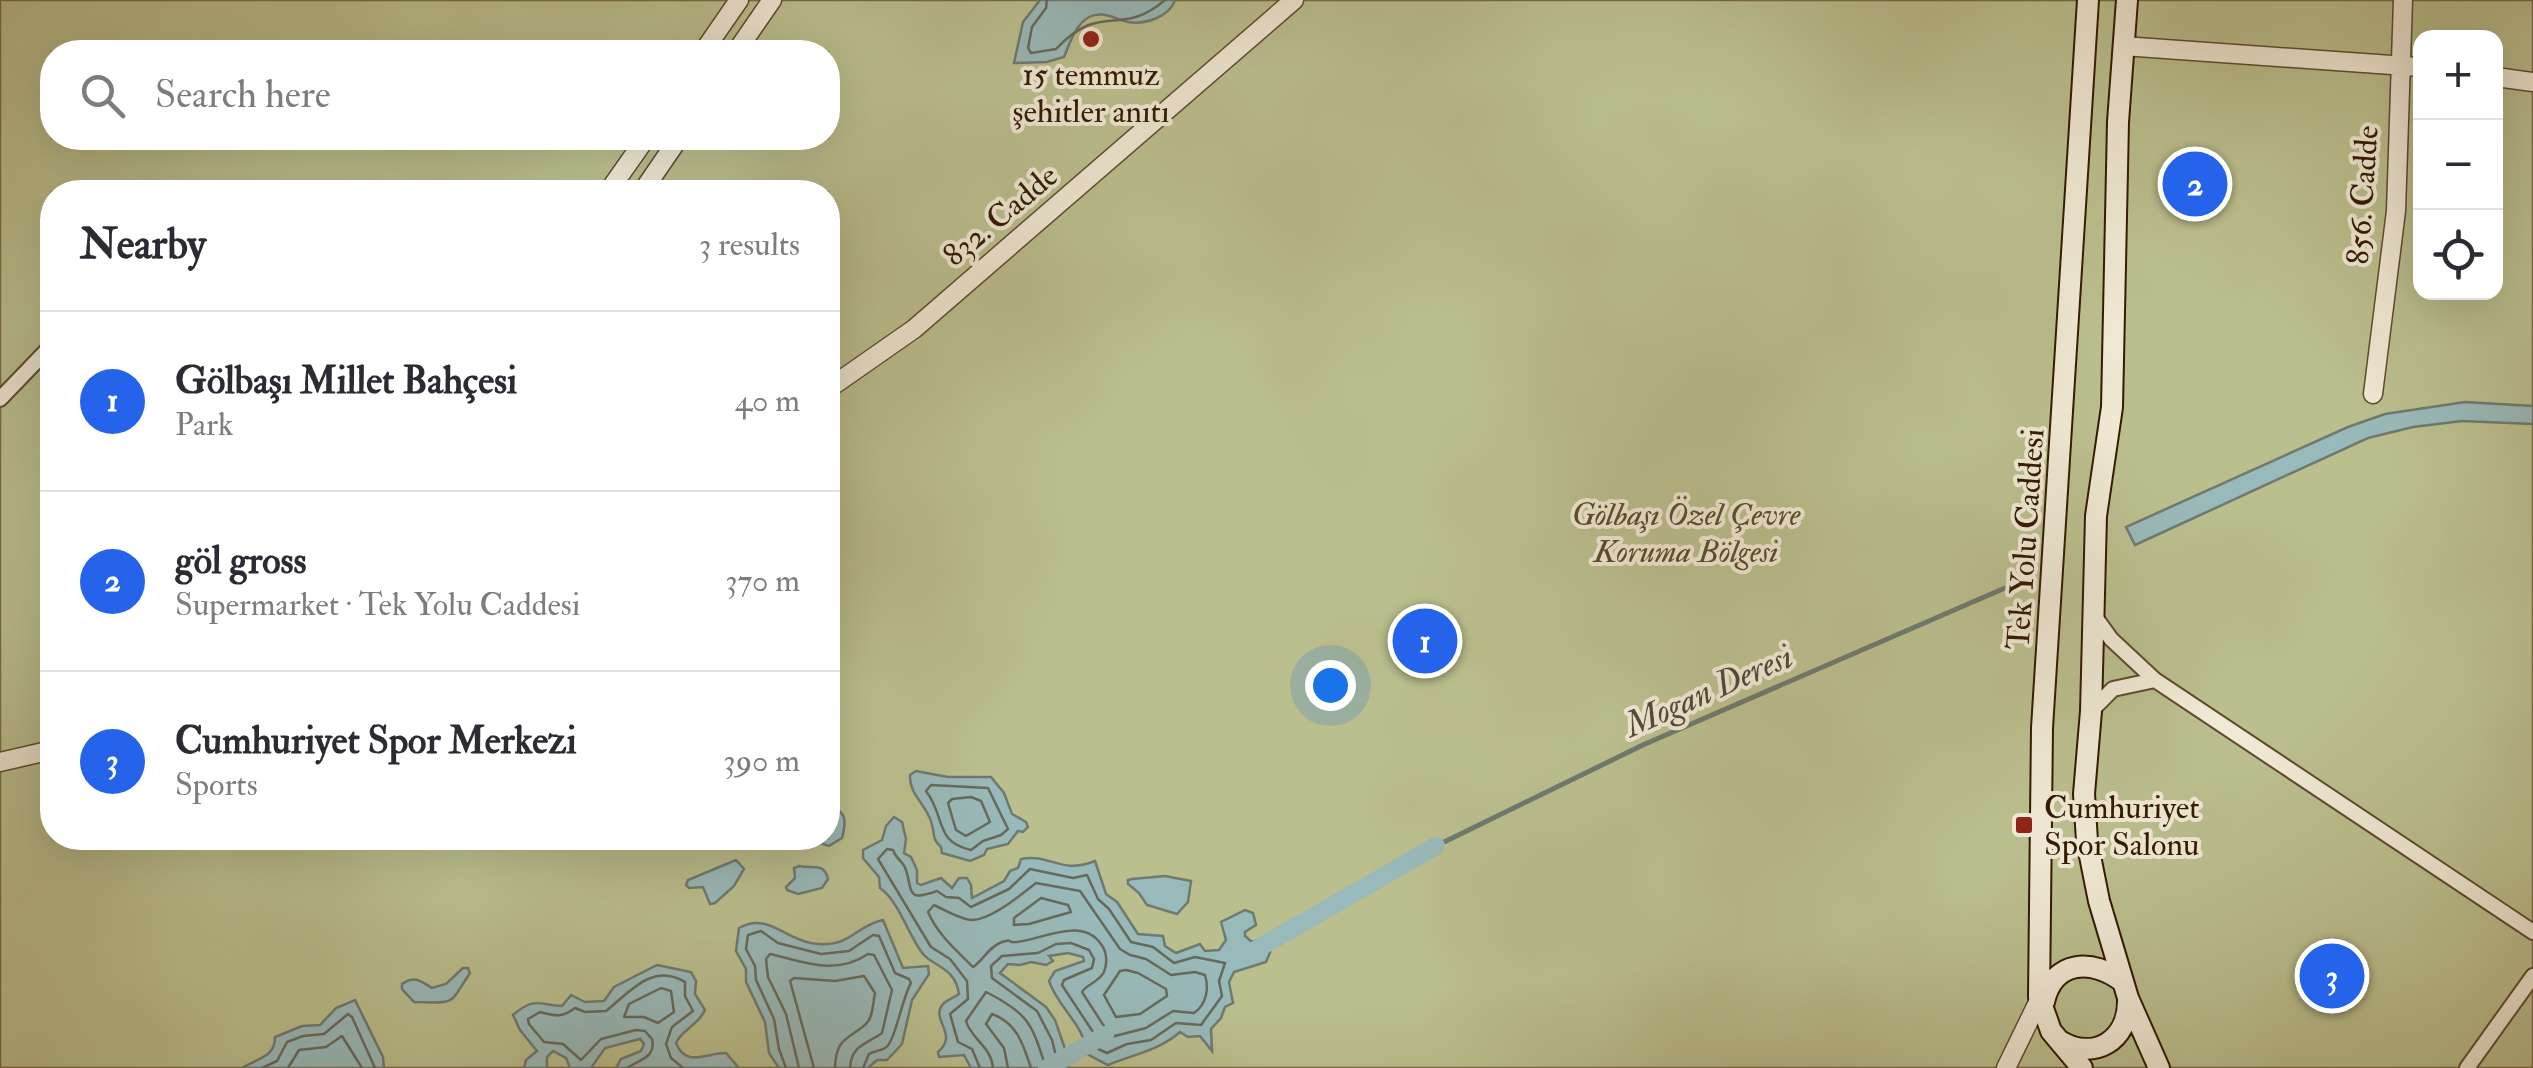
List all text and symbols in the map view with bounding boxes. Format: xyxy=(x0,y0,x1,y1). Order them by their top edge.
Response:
marker: 15 temmuz şehitler anıtı xyxy=(1080,28,1102,50)
map controls xyxy=(2413,30,2503,300)
button: + xyxy=(2413,30,2503,120)
search box xyxy=(40,40,840,150)
place label: 15 temmuz şehitler anıtı xyxy=(1013,55,1169,132)
icon: search xyxy=(75,68,130,123)
text: Search here xyxy=(155,71,331,119)
button: − xyxy=(2413,120,2503,210)
street label: 856. Cadde xyxy=(2338,124,2388,266)
pin: 2 xyxy=(2162,146,2228,222)
street label: 832. Cadde xyxy=(935,156,1066,275)
button: locate xyxy=(2413,210,2503,300)
text: Nearby xyxy=(80,219,206,271)
text: 3 results xyxy=(699,225,800,265)
text: Gölbaşı Millet Bahçesi xyxy=(175,357,517,405)
text: 1 xyxy=(107,381,118,421)
text: 40 m xyxy=(735,381,800,421)
text: Park xyxy=(175,405,233,445)
street label: Tek Yolu Caddesi xyxy=(1998,427,2054,651)
park label: Gölbaşı Özel Çevre Koruma Bölgesi xyxy=(1572,495,1801,572)
text: göl gross xyxy=(175,537,307,585)
text: 2 xyxy=(104,561,121,601)
text: 370 m xyxy=(725,561,800,601)
text: Supermarket · Tek Yolu Caddesi xyxy=(175,585,580,625)
pin: 1 xyxy=(1392,604,1458,678)
water label: Mogan Deresi xyxy=(1616,634,1799,748)
your location xyxy=(1305,660,1356,711)
text: Cumhuriyet Spor Merkezi xyxy=(175,717,577,765)
text: 3 xyxy=(106,741,119,781)
text: 390 m xyxy=(723,741,800,781)
text: Sports xyxy=(175,765,258,805)
place label: Cumhuriyet Spor Salonu xyxy=(2044,788,2200,865)
marker: Cumhuriyet Spor Salonu xyxy=(2013,814,2035,836)
pin: 3 xyxy=(2300,938,2364,1014)

